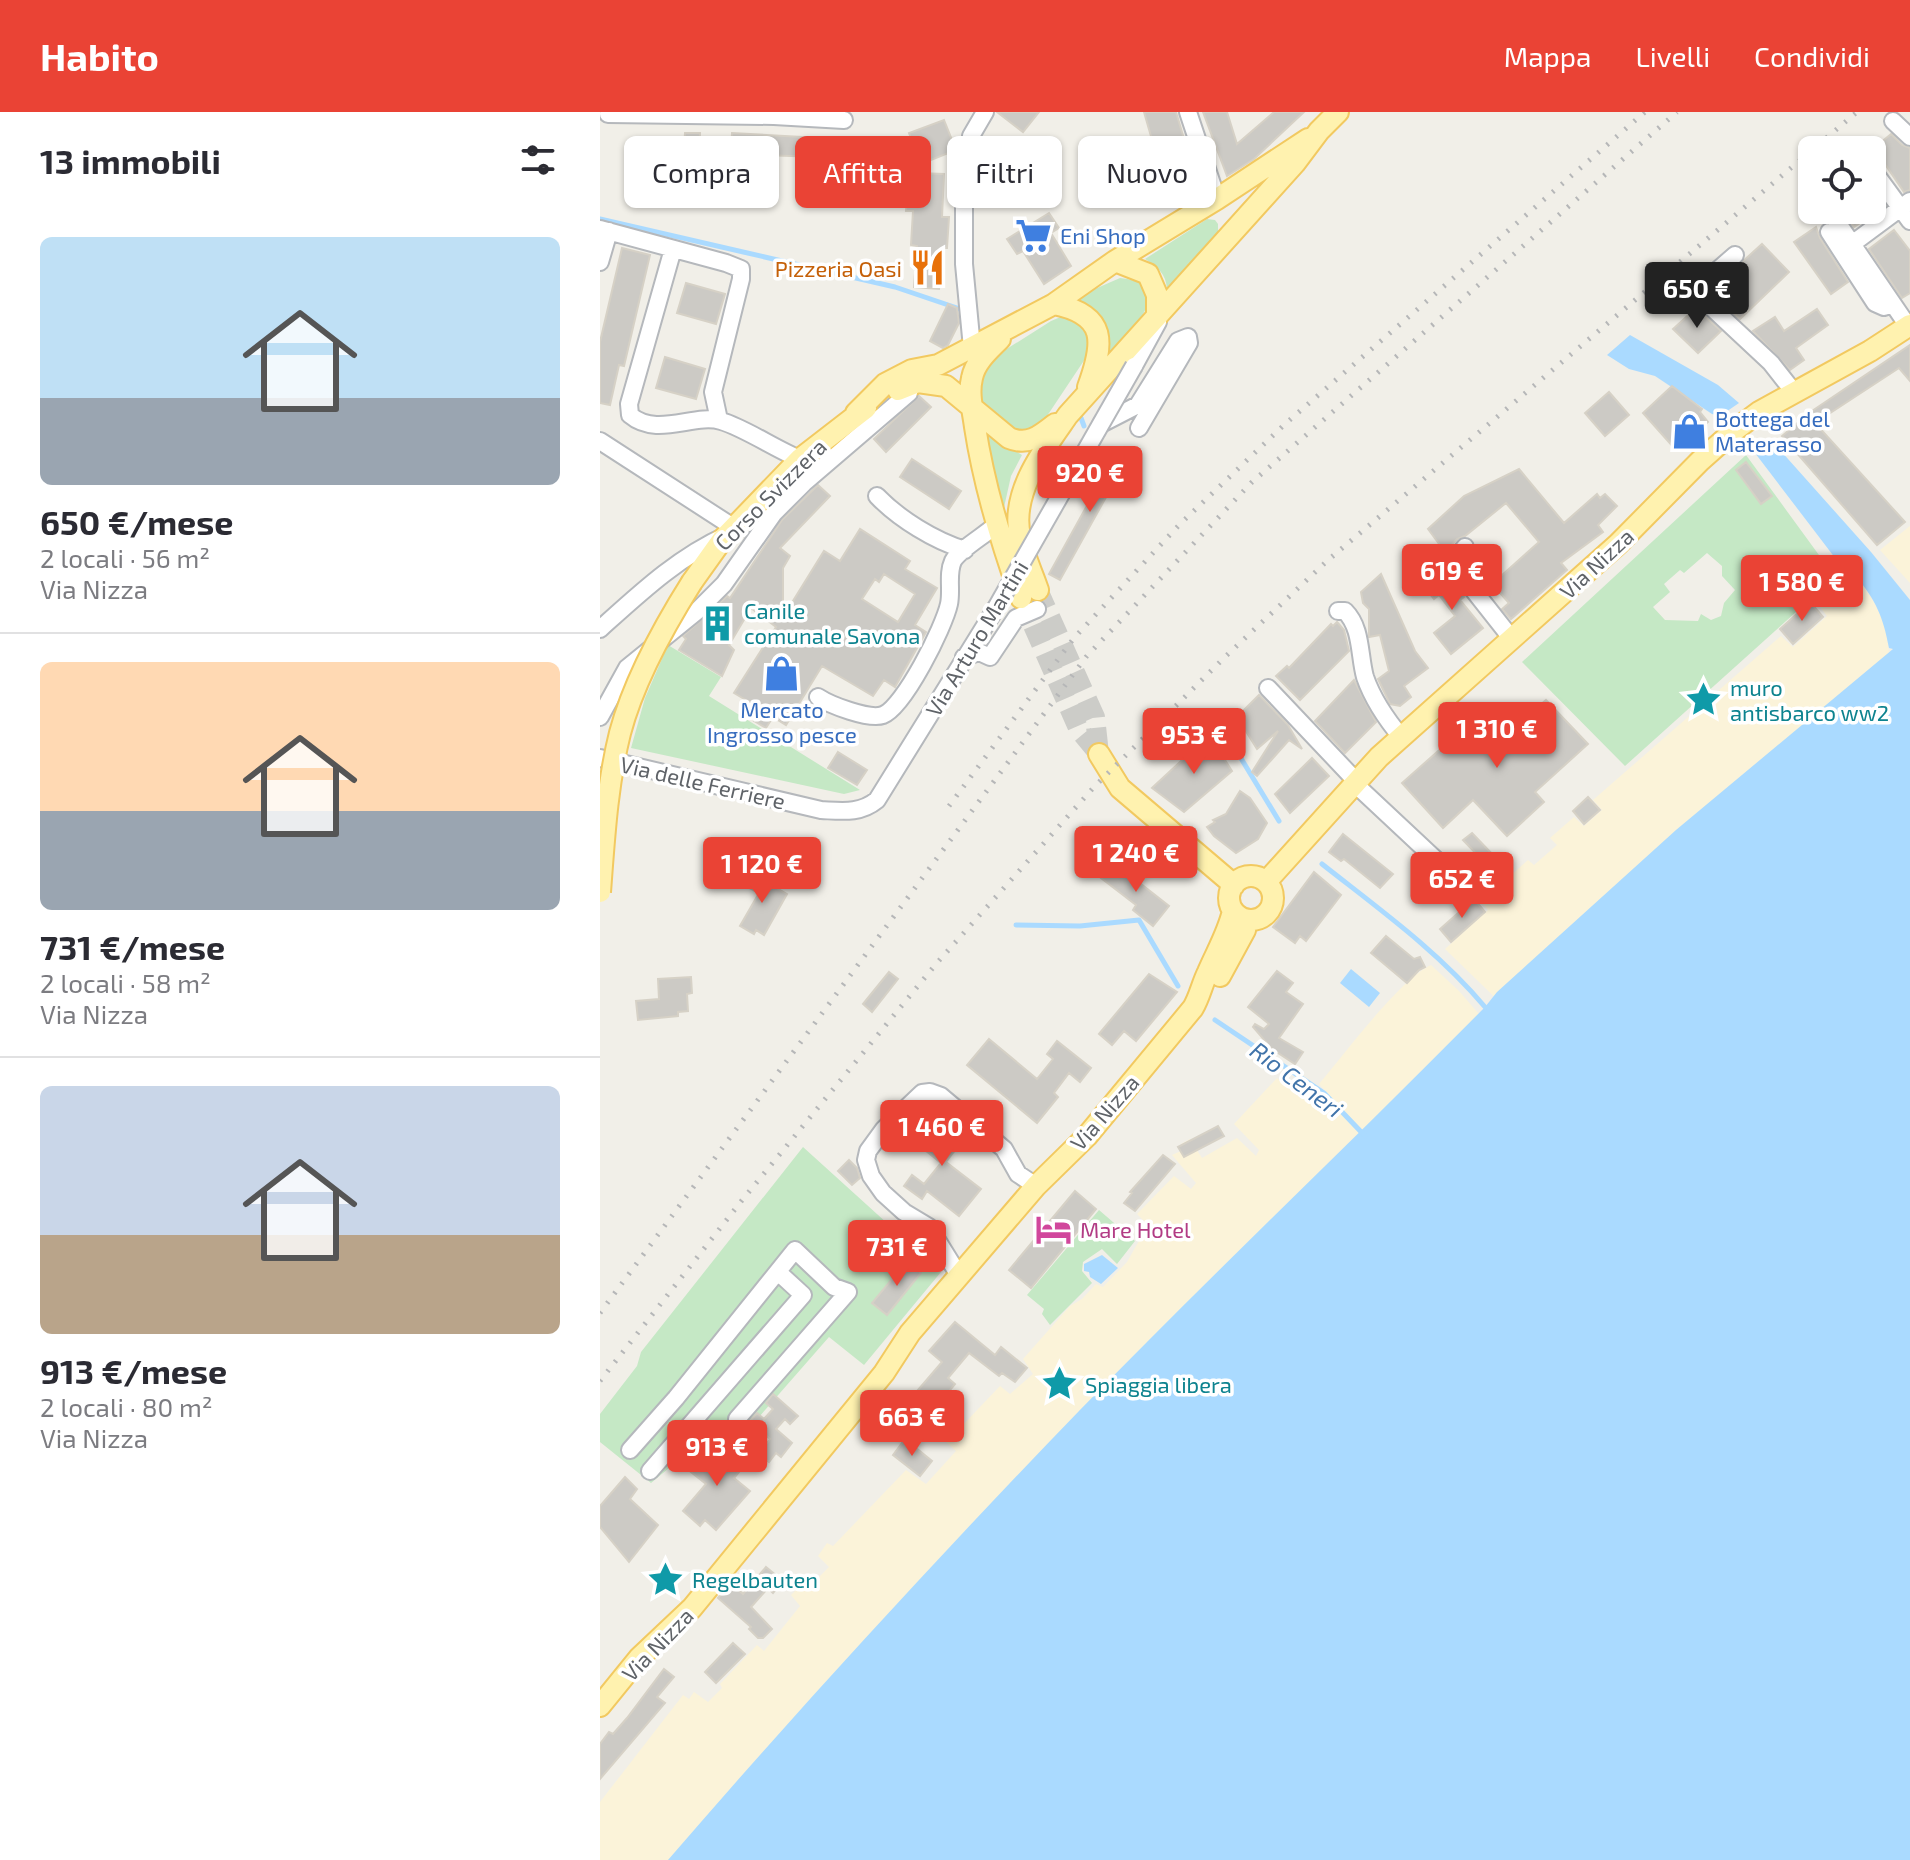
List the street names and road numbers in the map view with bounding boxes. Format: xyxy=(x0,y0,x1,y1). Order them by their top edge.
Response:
street label: Corso Svizzera xyxy=(709,433,831,555)
street label: Via Nizza xyxy=(1554,522,1638,604)
street label: Via Arturo Martini xyxy=(919,555,1033,721)
street label: Via delle Ferriere xyxy=(618,750,788,814)
street label: Via Nizza xyxy=(1064,1069,1144,1155)
street label: Via Nizza xyxy=(616,1602,698,1686)

